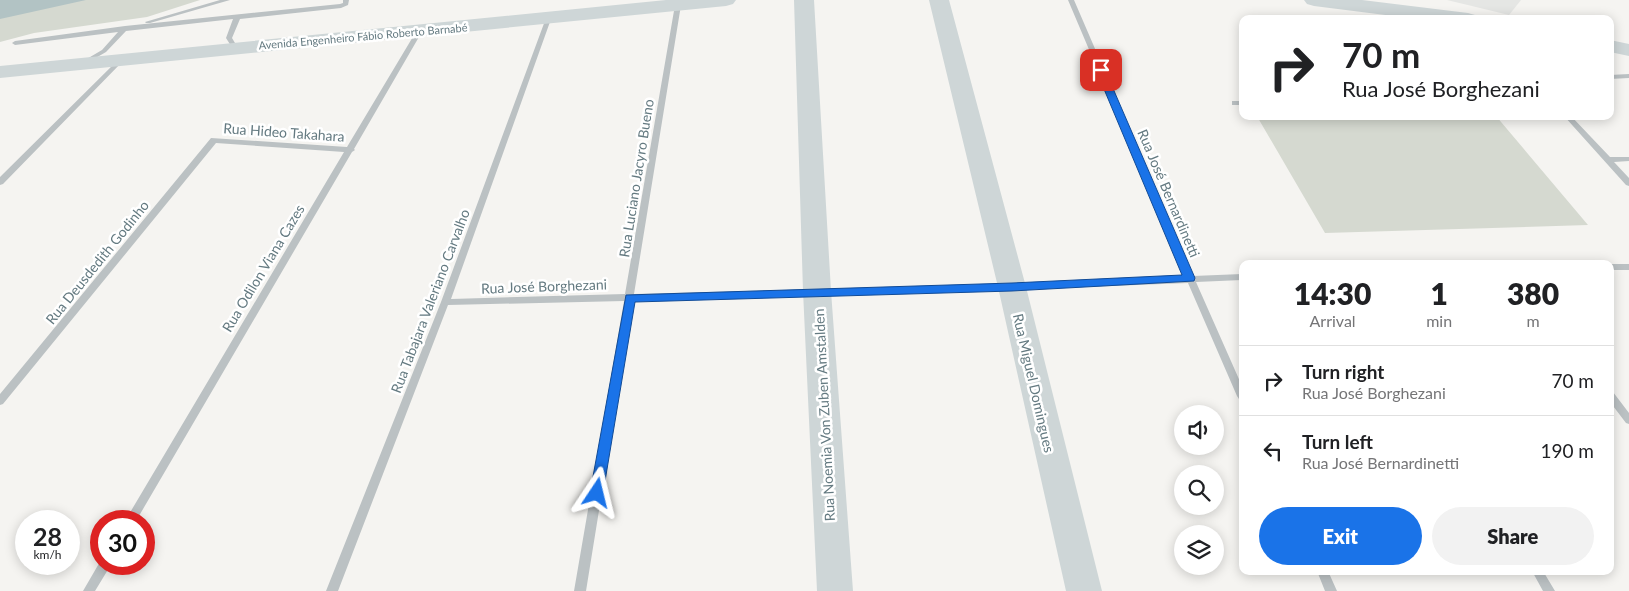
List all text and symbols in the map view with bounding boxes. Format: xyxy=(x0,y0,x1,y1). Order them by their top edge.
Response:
street label: Avenida Engenheiro Fábio Roberto Barnabé xyxy=(258,20,468,52)
text: 70 m xyxy=(1342,33,1420,75)
icon: right xyxy=(1259,35,1324,100)
pin xyxy=(1080,49,1122,91)
icon: arrive xyxy=(1087,56,1115,84)
text: Rua José Borghezani xyxy=(1342,75,1540,102)
street label: Rua Luciano Jacyro Bueno xyxy=(615,98,657,258)
street label: Rua Hideo Takahara xyxy=(223,119,345,145)
street label: Rua José Bernardinetti xyxy=(1134,126,1204,260)
street label: Rua Deusdedith Godinho xyxy=(42,197,152,327)
street label: Rua Odilon Viana Cazes xyxy=(218,201,308,335)
street label: Rua Tabajara Valeriano Carvalho xyxy=(387,207,473,395)
street label: Rua José Borghezani xyxy=(481,275,607,297)
text: 14:30 xyxy=(1294,275,1371,311)
text: 1 xyxy=(1430,275,1448,311)
text: 380 xyxy=(1507,275,1559,311)
street label: Rua Noemia Von Zuben Amstalden xyxy=(810,308,838,522)
text: Arrival xyxy=(1310,311,1356,330)
text: min xyxy=(1426,311,1452,330)
text: m xyxy=(1526,311,1540,330)
street label: Rua Miguel Domingues xyxy=(1010,312,1058,454)
text: Turn right xyxy=(1302,360,1384,383)
icon: right xyxy=(1259,367,1287,395)
text: 70 m xyxy=(1551,369,1594,392)
text: Rua José Borghezani xyxy=(1302,383,1446,402)
map controls xyxy=(1174,405,1224,575)
button: sound xyxy=(1174,405,1224,455)
text: Turn left xyxy=(1302,430,1373,453)
icon: left xyxy=(1259,437,1287,465)
text: 190 m xyxy=(1540,439,1594,462)
text: Rua José Bernardinetti xyxy=(1302,453,1459,472)
button: search xyxy=(1174,465,1224,515)
position arrow xyxy=(570,466,622,518)
button: Exit xyxy=(1259,507,1422,565)
button: Share xyxy=(1432,507,1594,565)
speed limit sign: 30 xyxy=(90,510,155,575)
text: 28 xyxy=(33,521,62,551)
button: layers xyxy=(1174,525,1224,575)
text: km/h xyxy=(33,547,62,562)

